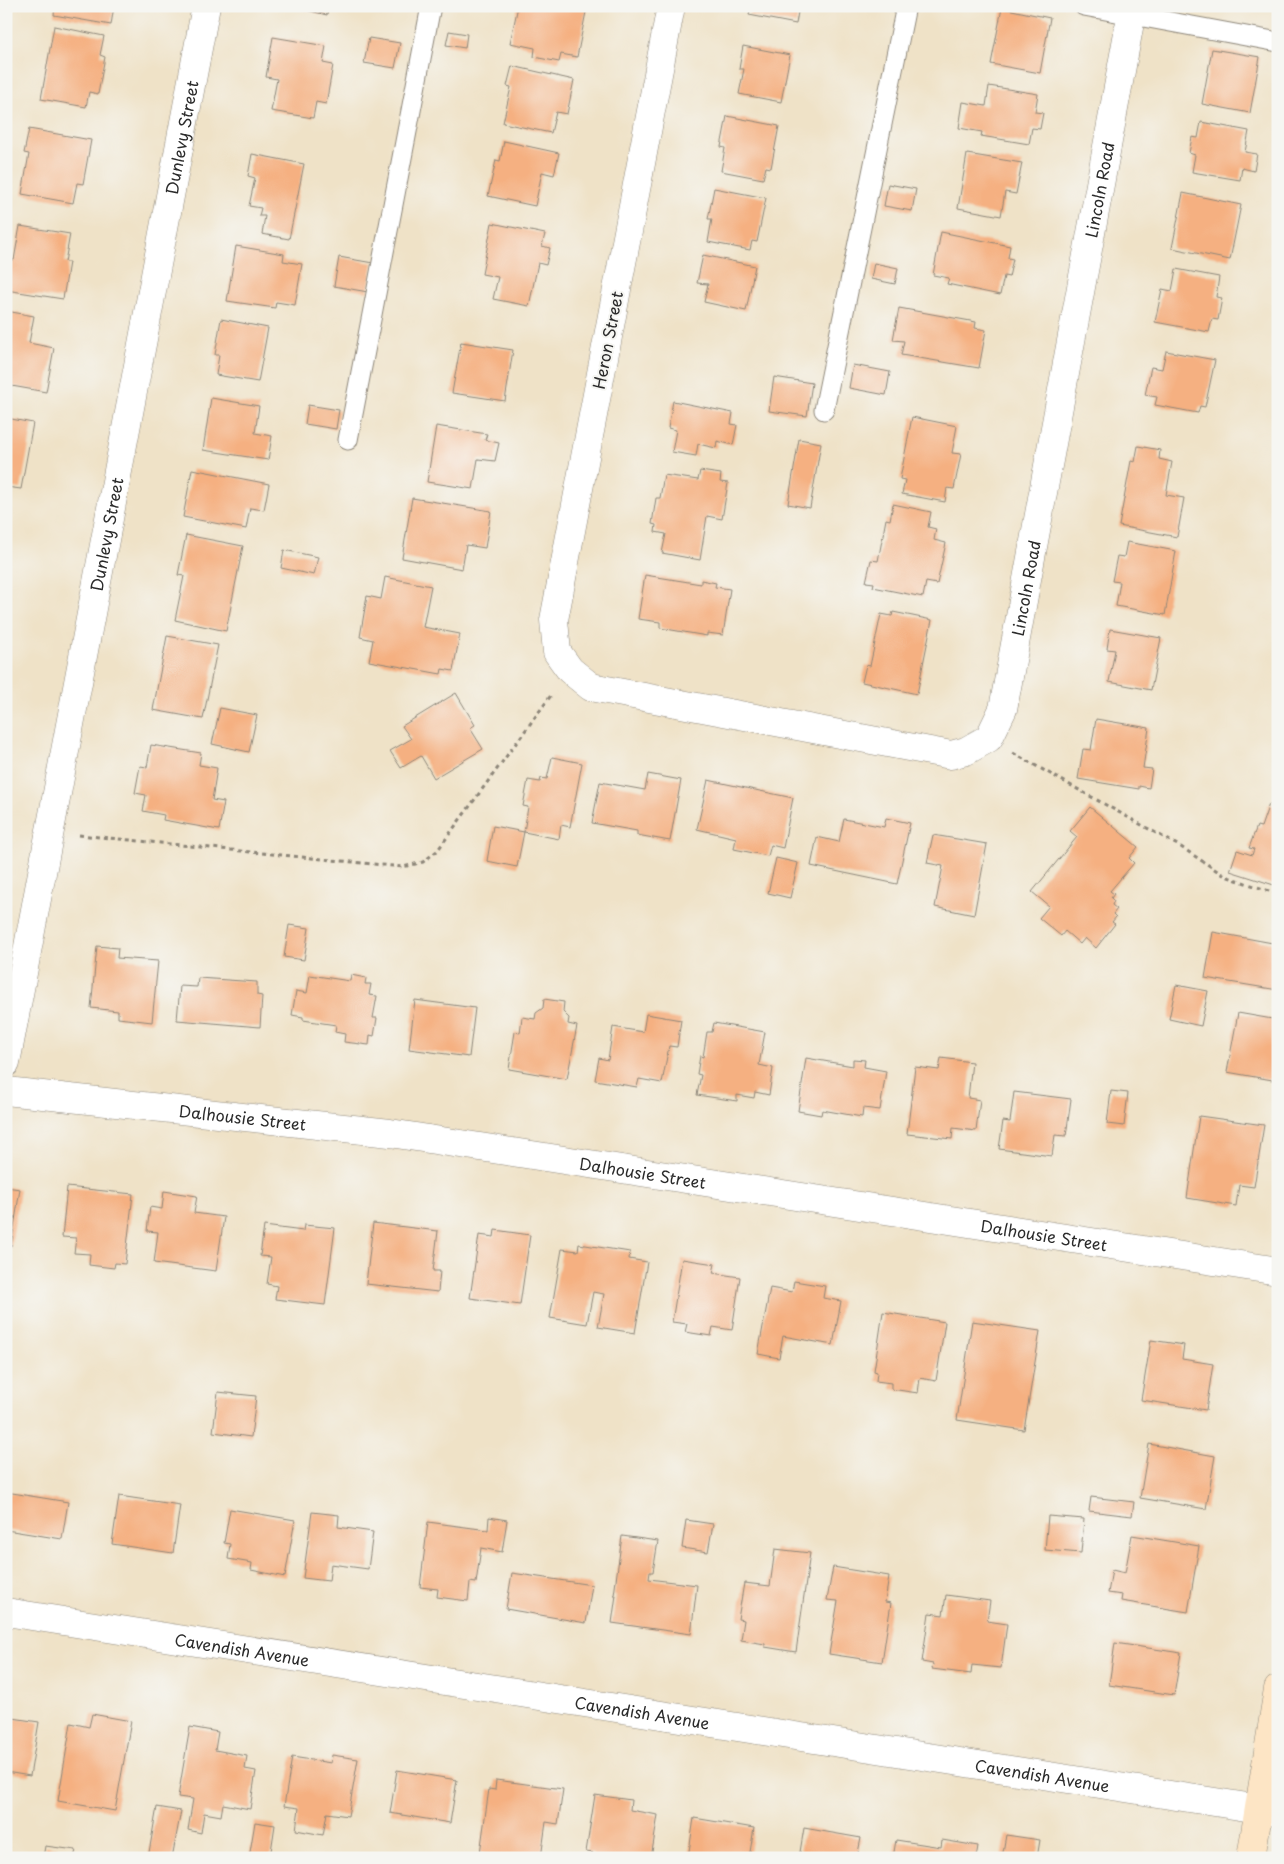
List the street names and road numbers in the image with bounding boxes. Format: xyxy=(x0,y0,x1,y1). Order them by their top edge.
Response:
street label: Dunlevy Street xyxy=(159,78,204,197)
street label: Lincoln Road xyxy=(1078,140,1120,240)
street label: Heron Street xyxy=(586,289,628,391)
street label: Dunlevy Street xyxy=(83,475,129,594)
street label: Lincoln Road xyxy=(1005,538,1046,638)
street label: Dalhousie Street xyxy=(178,1098,307,1136)
street label: Dalhousie Street xyxy=(578,1151,708,1194)
street label: Dalhousie Street xyxy=(979,1213,1109,1256)
street label: Cavendish Avenue xyxy=(173,1627,311,1672)
street label: Cavendish Avenue xyxy=(573,1690,712,1734)
street label: Cavendish Avenue xyxy=(973,1753,1112,1797)

